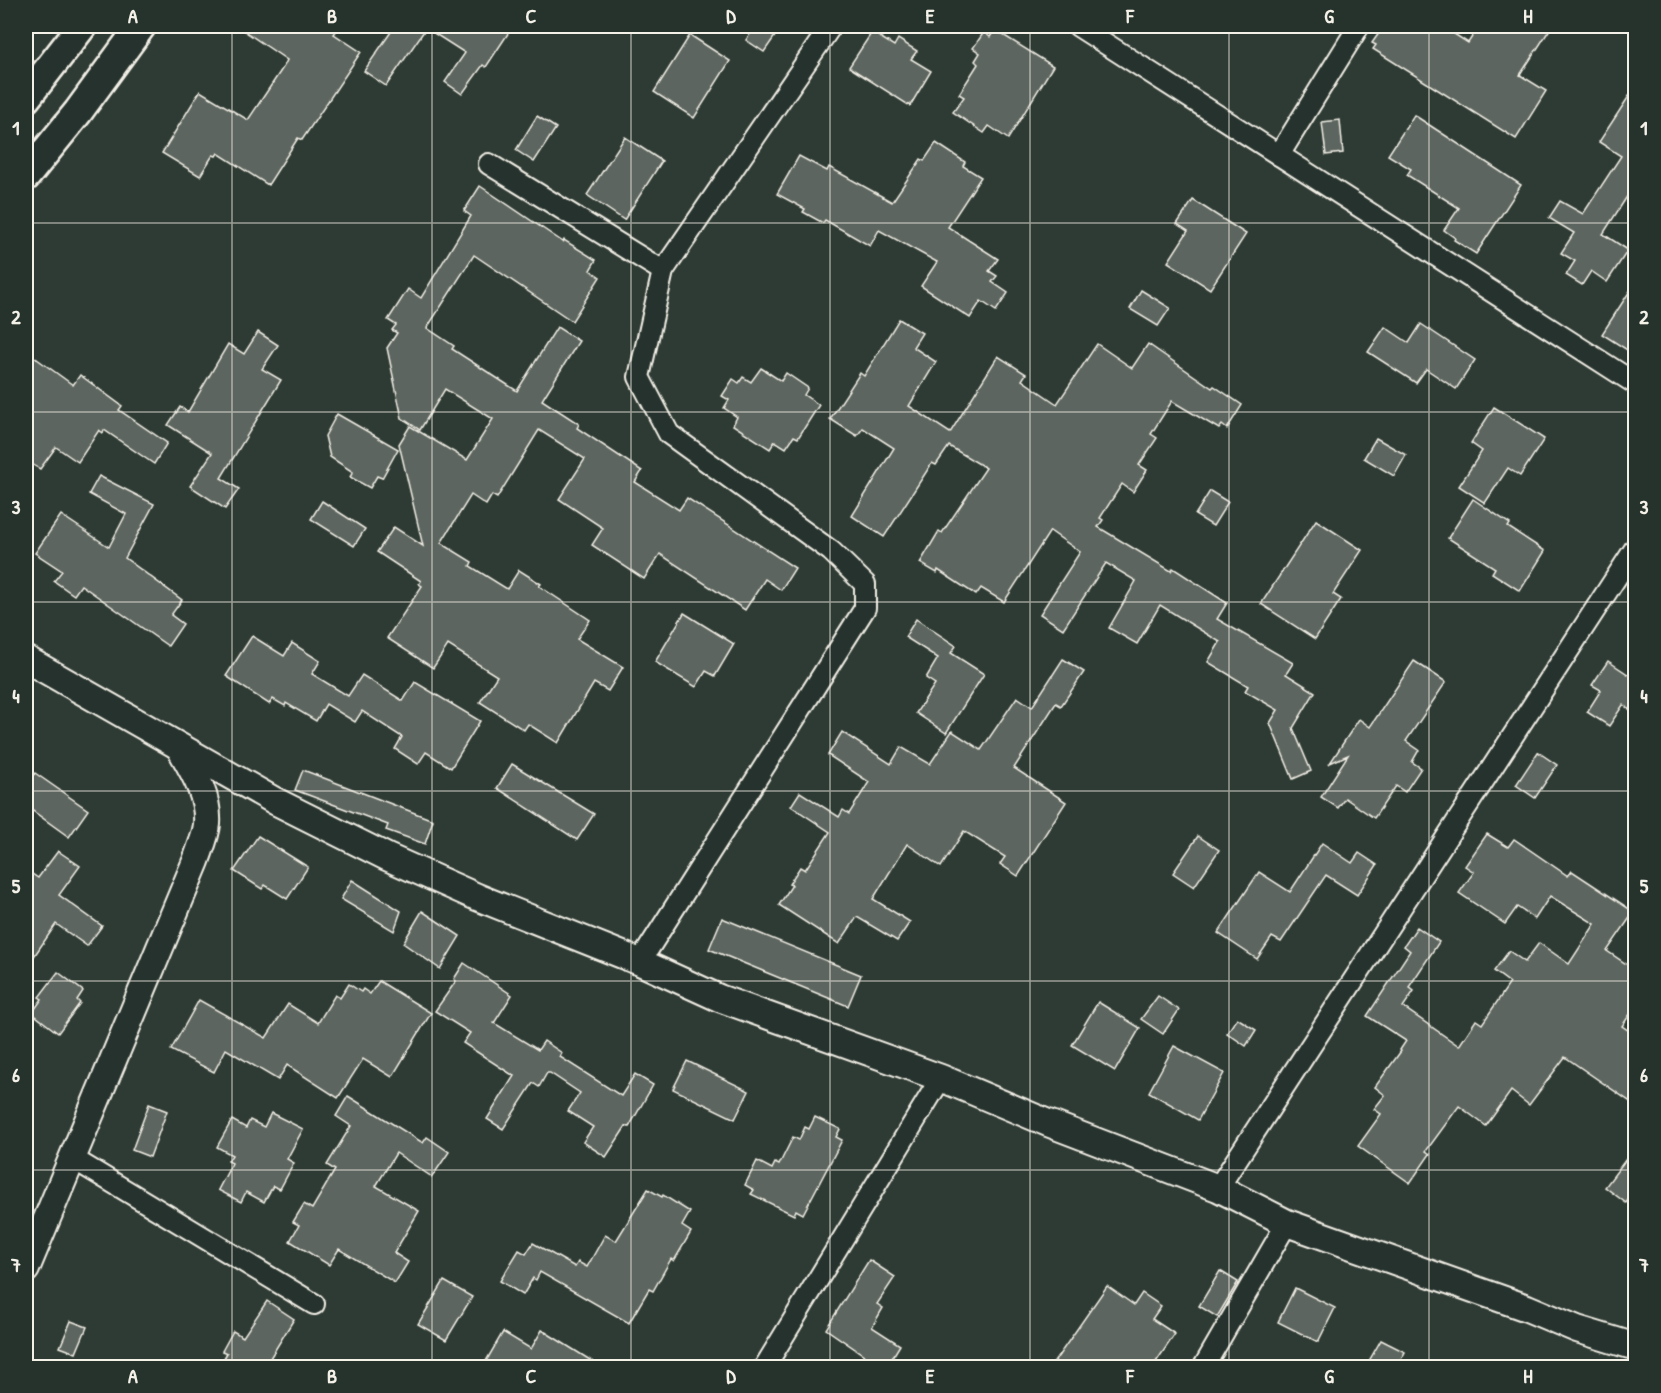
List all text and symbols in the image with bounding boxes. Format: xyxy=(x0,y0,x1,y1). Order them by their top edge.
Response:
text: A xyxy=(128,2,138,29)
text: B xyxy=(327,2,337,29)
text: C xyxy=(526,2,537,29)
text: D xyxy=(726,2,736,29)
text: E xyxy=(926,2,935,29)
text: F xyxy=(1125,2,1135,29)
text: G xyxy=(1324,2,1334,29)
text: H xyxy=(1523,2,1533,29)
text: 1 xyxy=(12,114,20,141)
text: 1 xyxy=(1640,114,1648,141)
text: 2 xyxy=(11,303,21,330)
text: 2 xyxy=(1639,303,1649,330)
text: 3 xyxy=(12,493,21,520)
text: 3 xyxy=(1640,493,1649,520)
text: 4 xyxy=(12,682,20,709)
text: 4 xyxy=(1640,682,1648,709)
text: 5 xyxy=(12,872,21,899)
text: 5 xyxy=(1640,872,1649,899)
text: 6 xyxy=(12,1061,20,1088)
text: 6 xyxy=(1640,1061,1648,1088)
text: 7 xyxy=(10,1251,21,1278)
text: 7 xyxy=(1638,1251,1649,1278)
text: A xyxy=(128,1362,138,1389)
text: B xyxy=(327,1362,337,1389)
text: C xyxy=(526,1362,537,1389)
text: D xyxy=(726,1362,736,1389)
text: E xyxy=(926,1362,935,1389)
text: F xyxy=(1125,1362,1135,1389)
text: G xyxy=(1324,1362,1334,1389)
text: H xyxy=(1523,1362,1533,1389)

